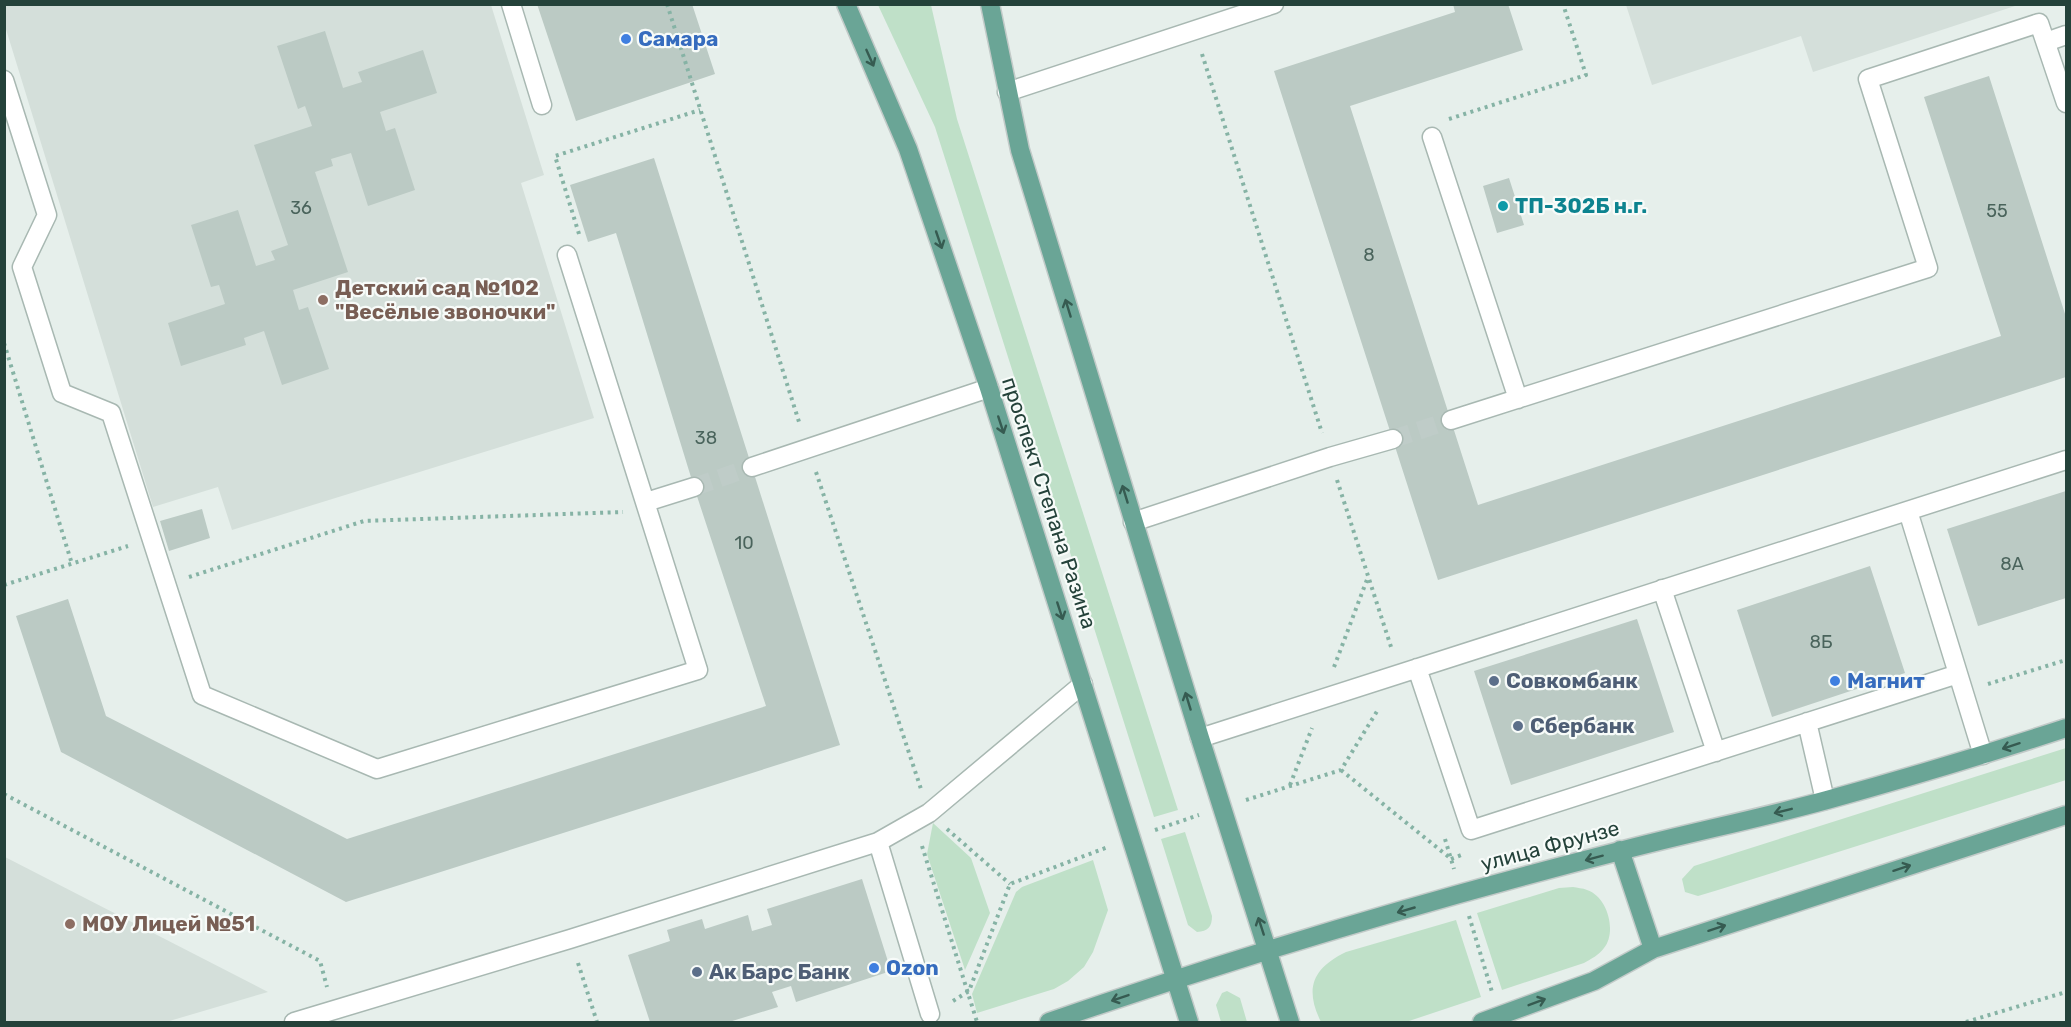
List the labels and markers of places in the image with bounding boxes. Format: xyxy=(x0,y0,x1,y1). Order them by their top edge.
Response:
place label: Самара xyxy=(638,26,718,51)
marker: Самара xyxy=(619,32,633,46)
place label: ТП-302Б н.г. xyxy=(1515,193,1647,218)
marker: ТП-302Б н.г. xyxy=(1496,199,1510,213)
place label: Детский сад №102 "Весёлые звоночки" xyxy=(335,275,556,324)
marker: Детский сад №102 "Весёлые звоночки" xyxy=(316,293,330,307)
place label: Совкомбанк xyxy=(1506,668,1638,693)
place label: Магнит xyxy=(1847,668,1925,693)
marker: Совкомбанк xyxy=(1487,674,1501,688)
marker: Магнит xyxy=(1828,674,1842,688)
place label: Сбербанк xyxy=(1530,713,1635,738)
marker: Сбербанк xyxy=(1511,719,1525,733)
place label: МОУ Лицей №51 xyxy=(82,911,255,936)
marker: МОУ Лицей №51 xyxy=(63,917,77,931)
place label: Ozon xyxy=(886,955,939,980)
place label: Ак Барс Банк xyxy=(709,959,850,984)
marker: Ozon xyxy=(867,961,881,975)
marker: Ак Барс Банк xyxy=(690,965,704,979)

